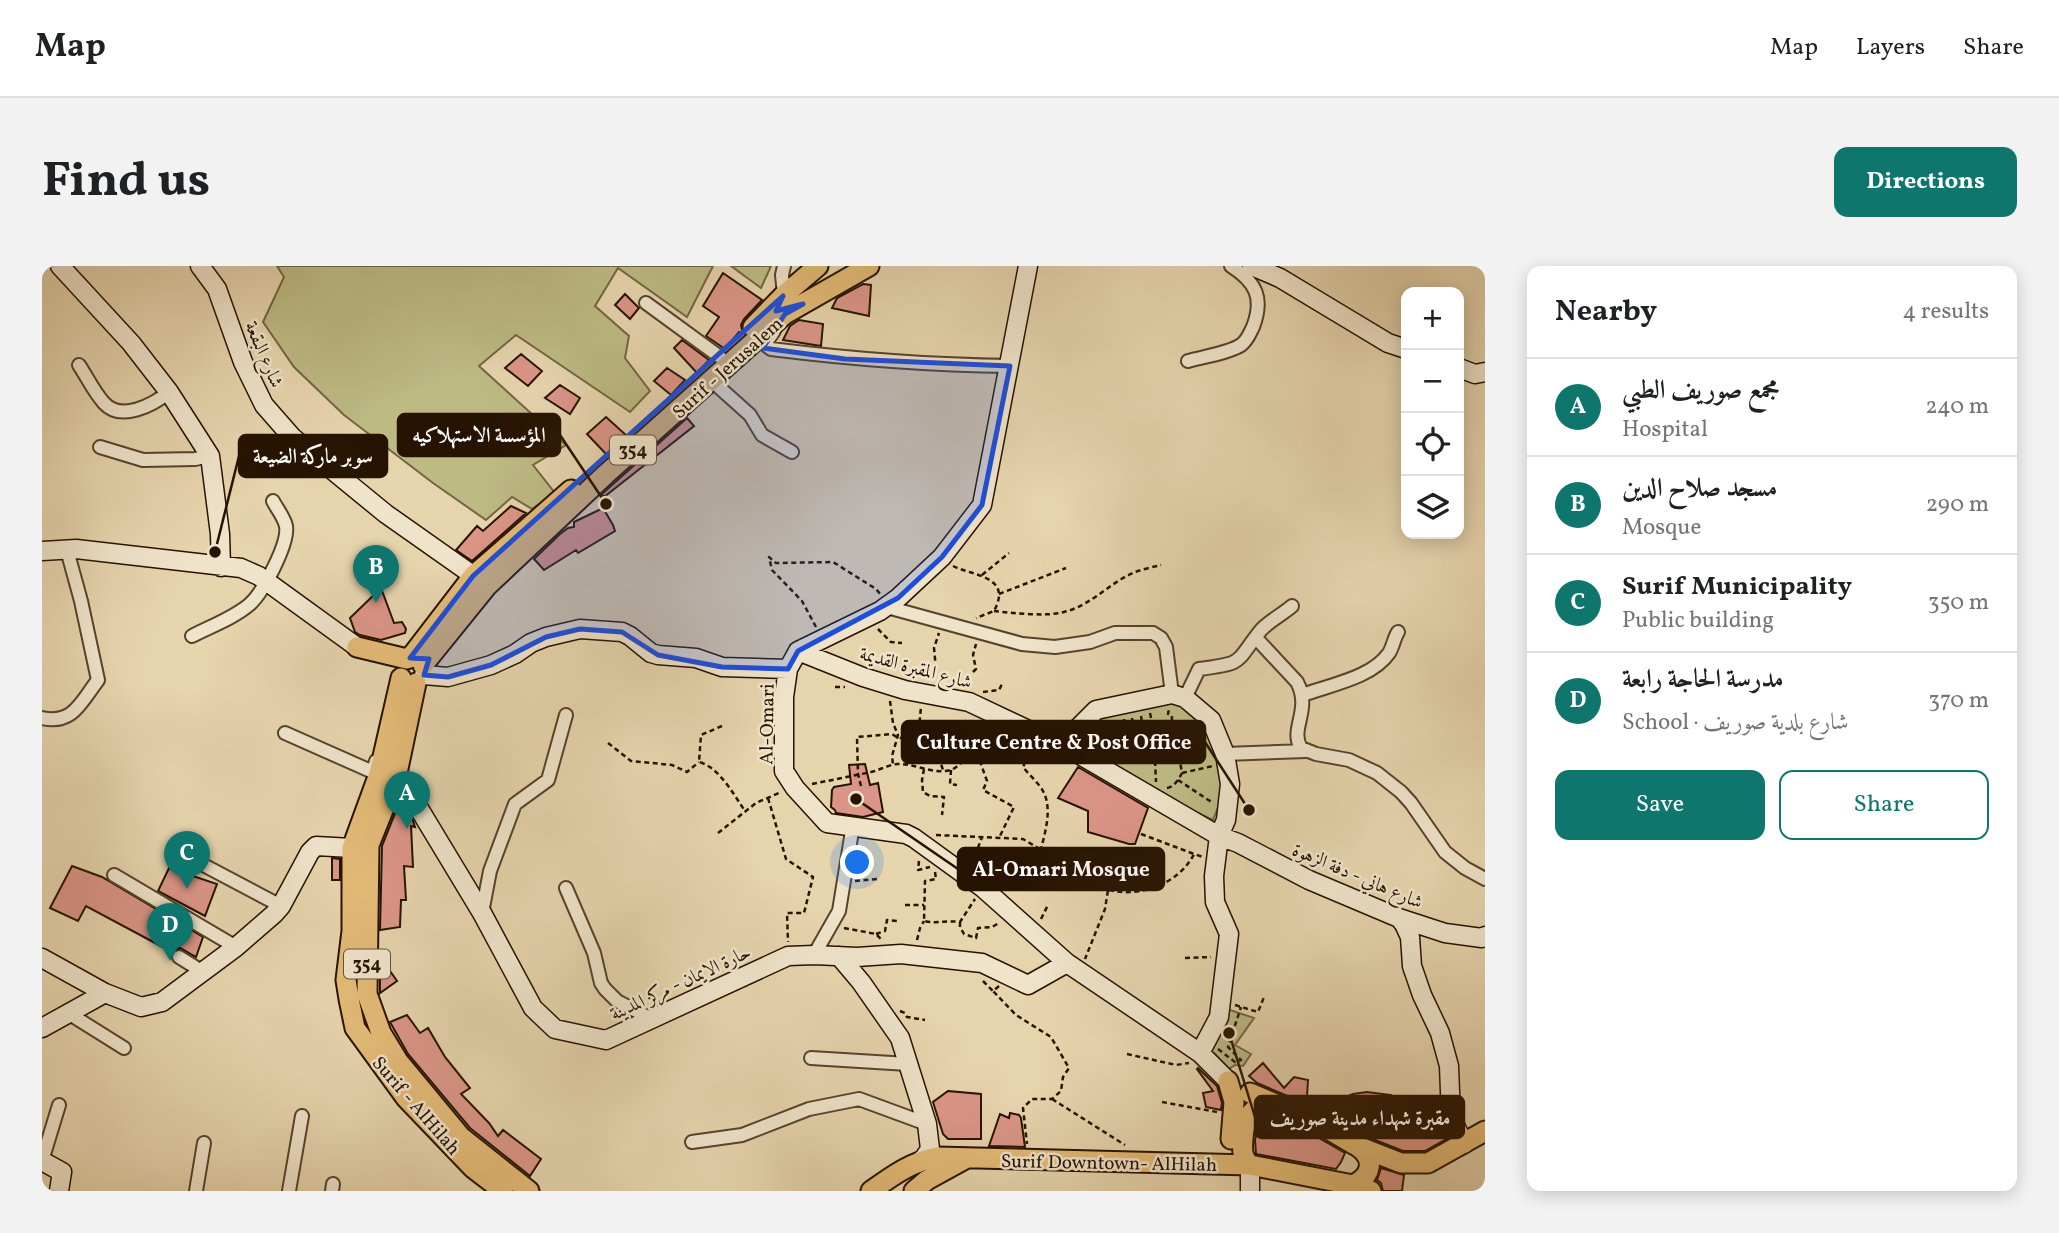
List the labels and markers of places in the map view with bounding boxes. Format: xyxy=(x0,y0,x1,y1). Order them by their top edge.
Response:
callout: المؤسسة الاستهلاكيه xyxy=(398,414,560,456)
callout: سوبر ماركة الضيعة xyxy=(239,435,387,477)
pin: B xyxy=(353,545,399,603)
callout: Culture Centre & Post Office xyxy=(902,721,1205,763)
pin: A xyxy=(384,771,430,829)
pin: C xyxy=(164,831,210,889)
callout: Al-Omari Mosque xyxy=(958,848,1164,890)
pin: D xyxy=(147,903,193,961)
callout: مقبرة شهداء مدينة صوريف xyxy=(1255,1096,1464,1138)

